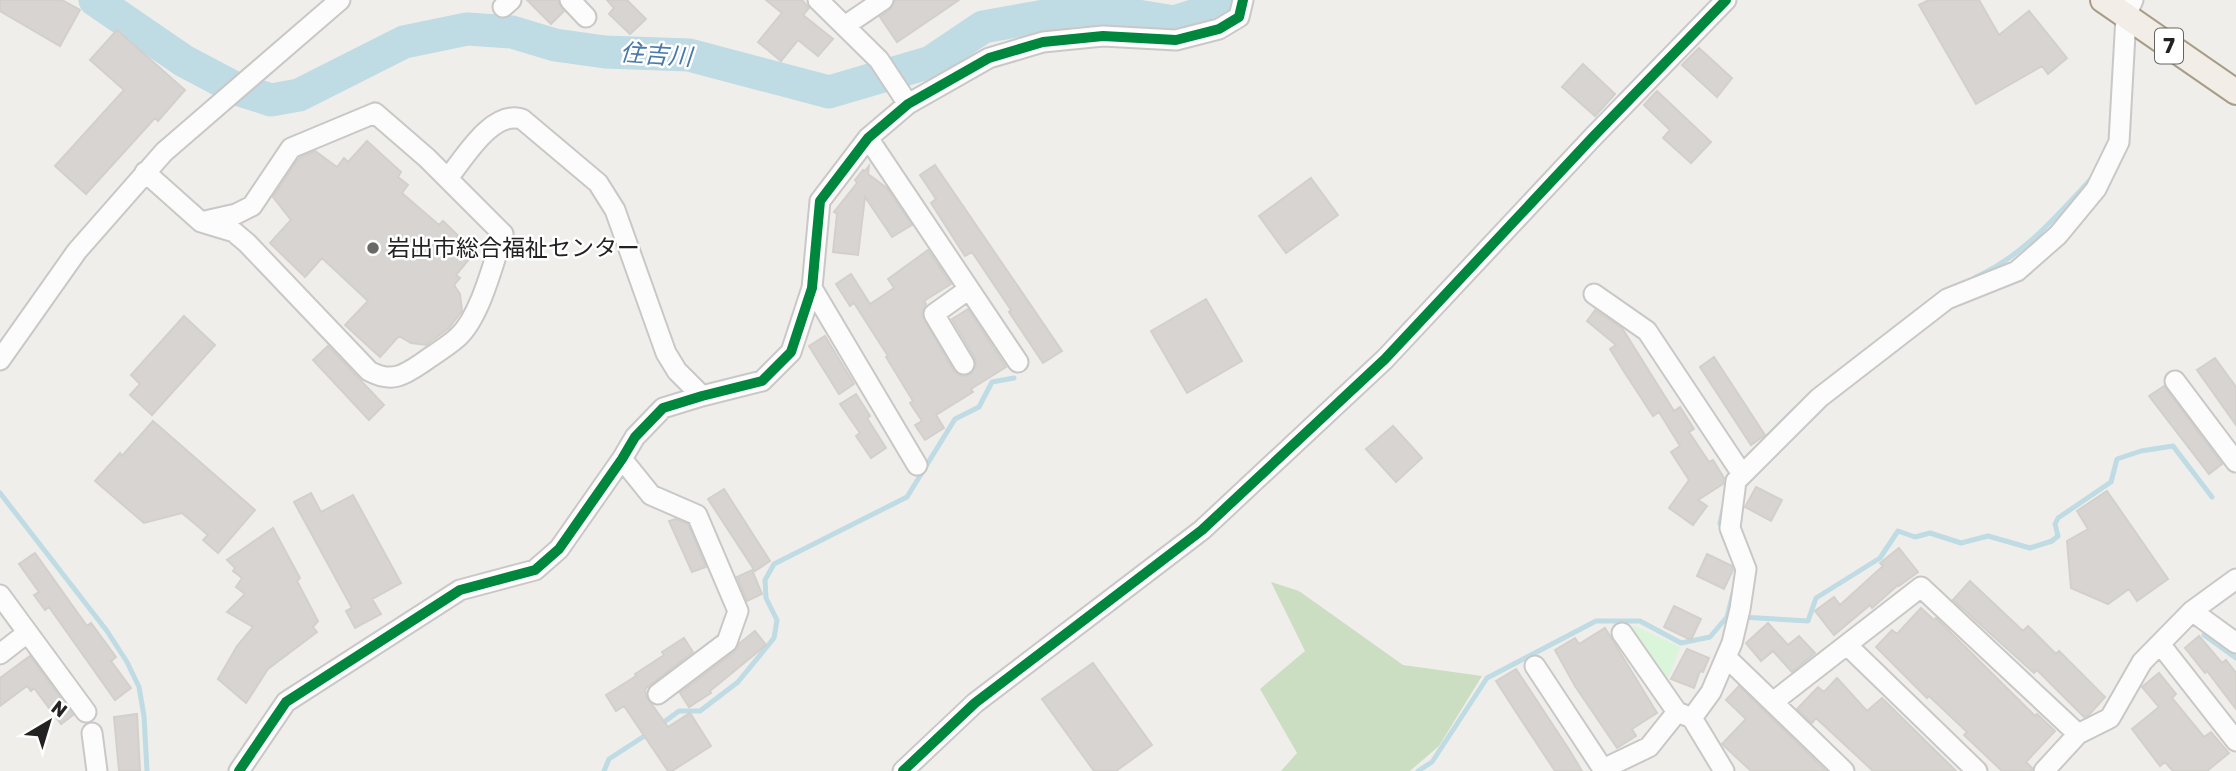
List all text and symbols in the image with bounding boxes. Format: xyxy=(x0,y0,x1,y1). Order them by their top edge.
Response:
road number: 7 xyxy=(2155,28,2183,64)
water label: 住吉川 xyxy=(619,39,696,72)
place label: 岩出市総合福祉センター xyxy=(387,234,640,262)
marker: 岩出市総合福祉センター xyxy=(365,240,381,256)
north arrow xyxy=(14,687,84,757)
text: N xyxy=(47,696,72,722)

